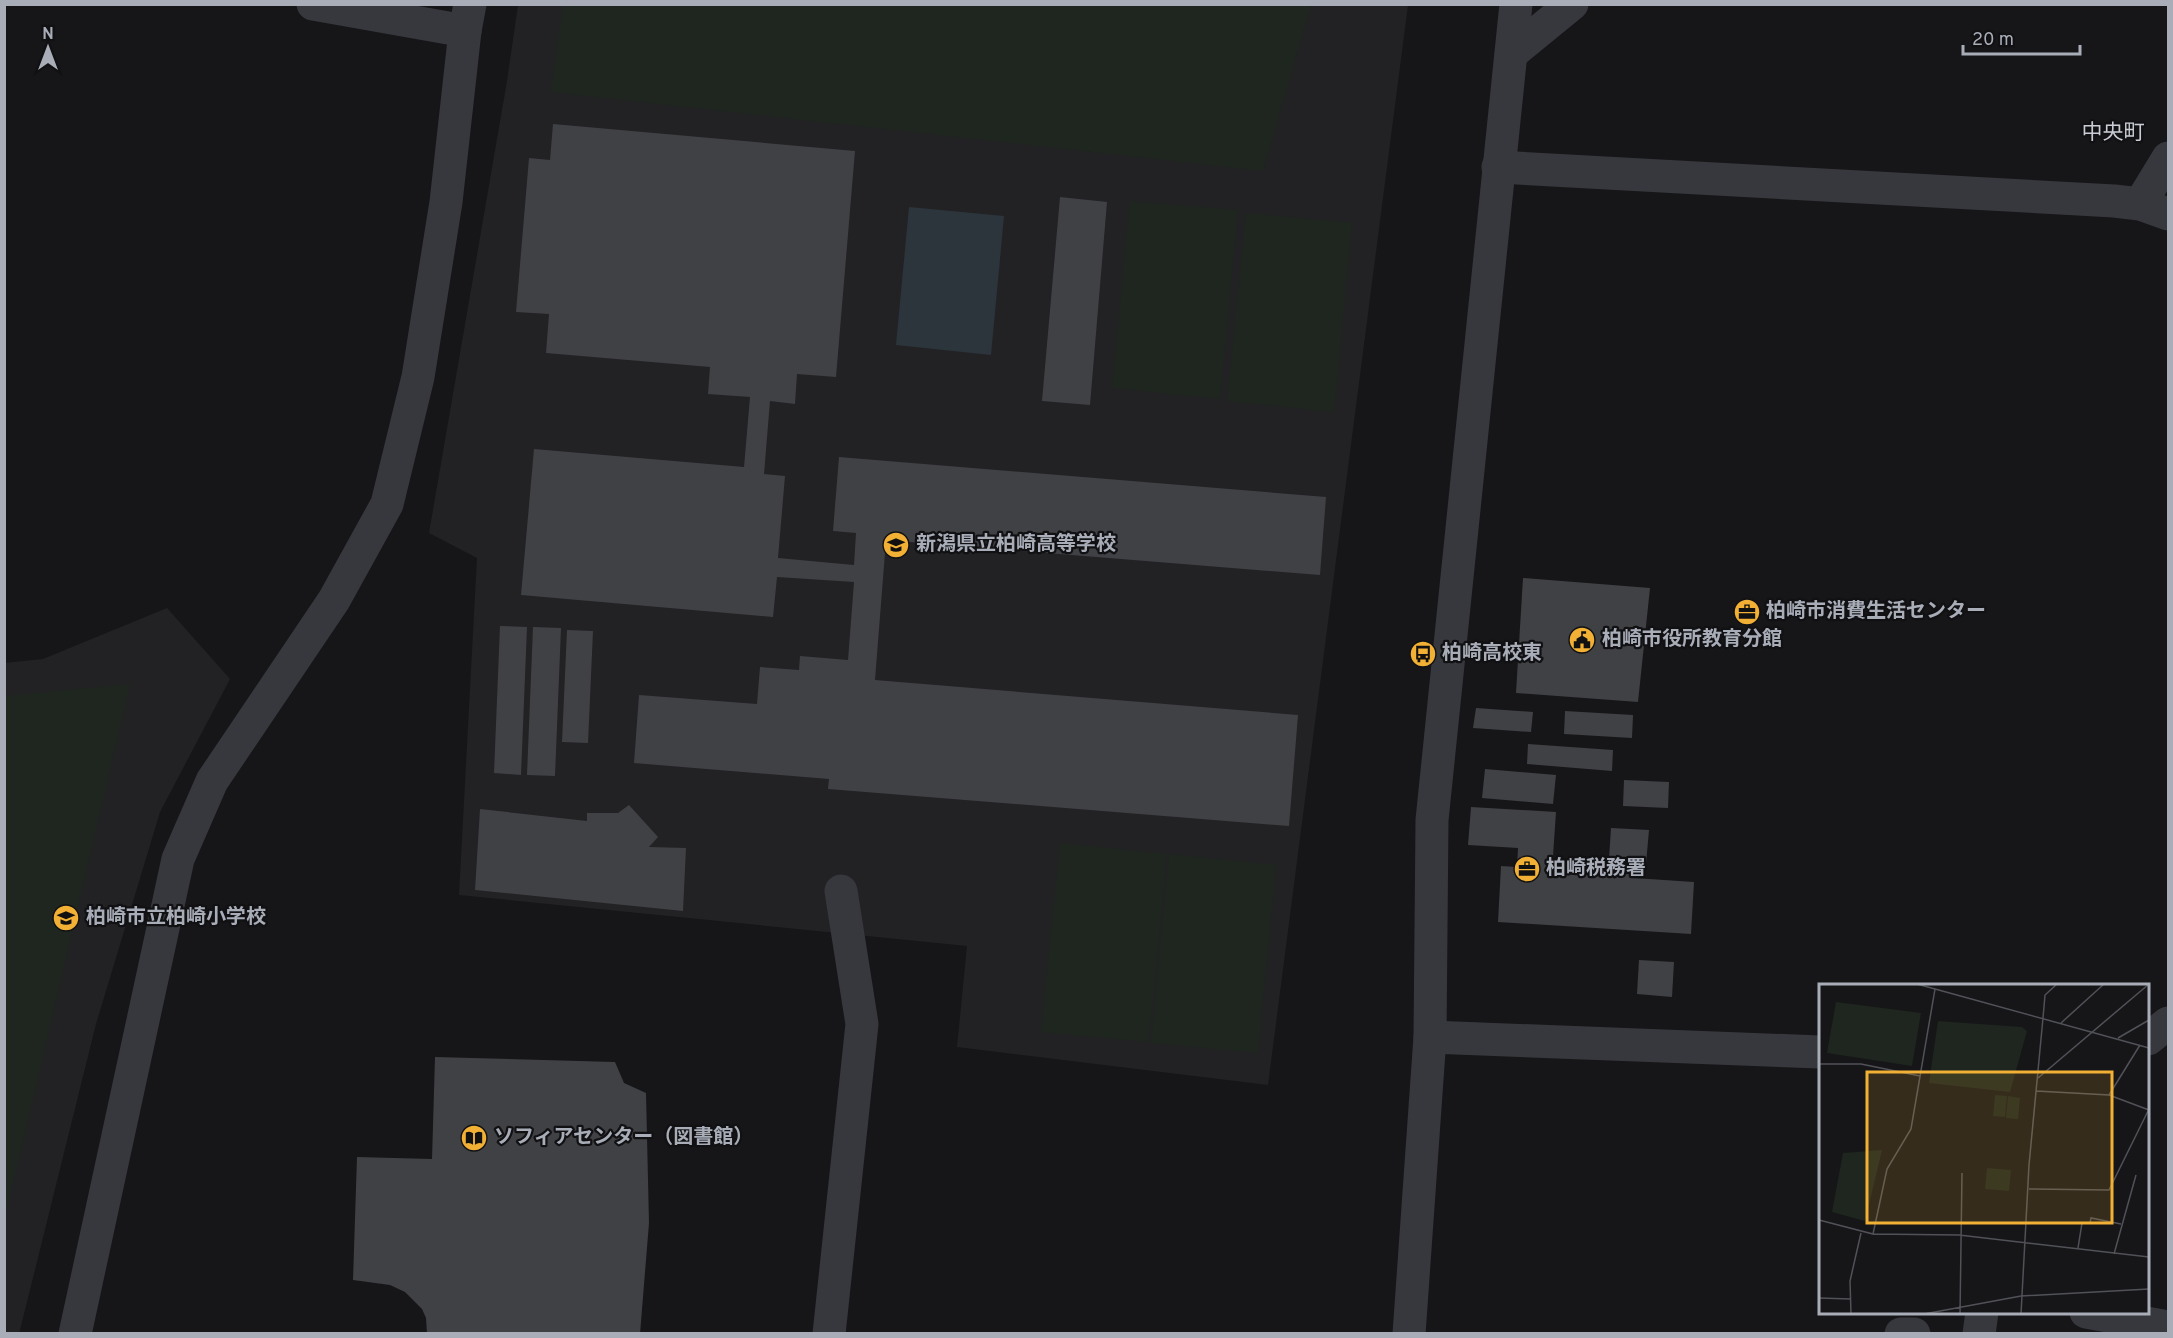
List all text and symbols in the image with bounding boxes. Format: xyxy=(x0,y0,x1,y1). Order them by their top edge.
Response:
north arrow xyxy=(18,18,78,78)
scale bar xyxy=(1963,18,2080,56)
text: N xyxy=(42,25,54,45)
text: 20 m xyxy=(1972,29,2014,52)
district label: 中央町 xyxy=(2082,120,2145,147)
school or university icon: 新潟県立柏崎高等学校 xyxy=(881,530,911,560)
place label: 新潟県立柏崎高等学校 xyxy=(916,532,1116,558)
office icon: 柏崎市消費生活センター xyxy=(1732,597,1762,627)
place label: 柏崎市消費生活センター xyxy=(1766,599,1986,625)
public building icon: 柏崎市役所教育分館 xyxy=(1567,625,1597,655)
place label: 柏崎市役所教育分館 xyxy=(1602,627,1782,653)
bus stop icon: 柏崎高校東 xyxy=(1408,639,1438,669)
place label: 柏崎高校東 xyxy=(1442,641,1542,667)
office icon: 柏崎税務署 xyxy=(1512,854,1542,884)
place label: 柏崎税務署 xyxy=(1546,856,1646,882)
school or university icon: 柏崎市立柏崎小学校 xyxy=(51,903,81,933)
place label: 柏崎市立柏崎小学校 xyxy=(86,905,266,931)
inset map xyxy=(1819,984,2149,1314)
library icon: ソフィアセンター（図書館） xyxy=(459,1123,489,1153)
place label: ソフィアセンター（図書館） xyxy=(494,1125,753,1151)

